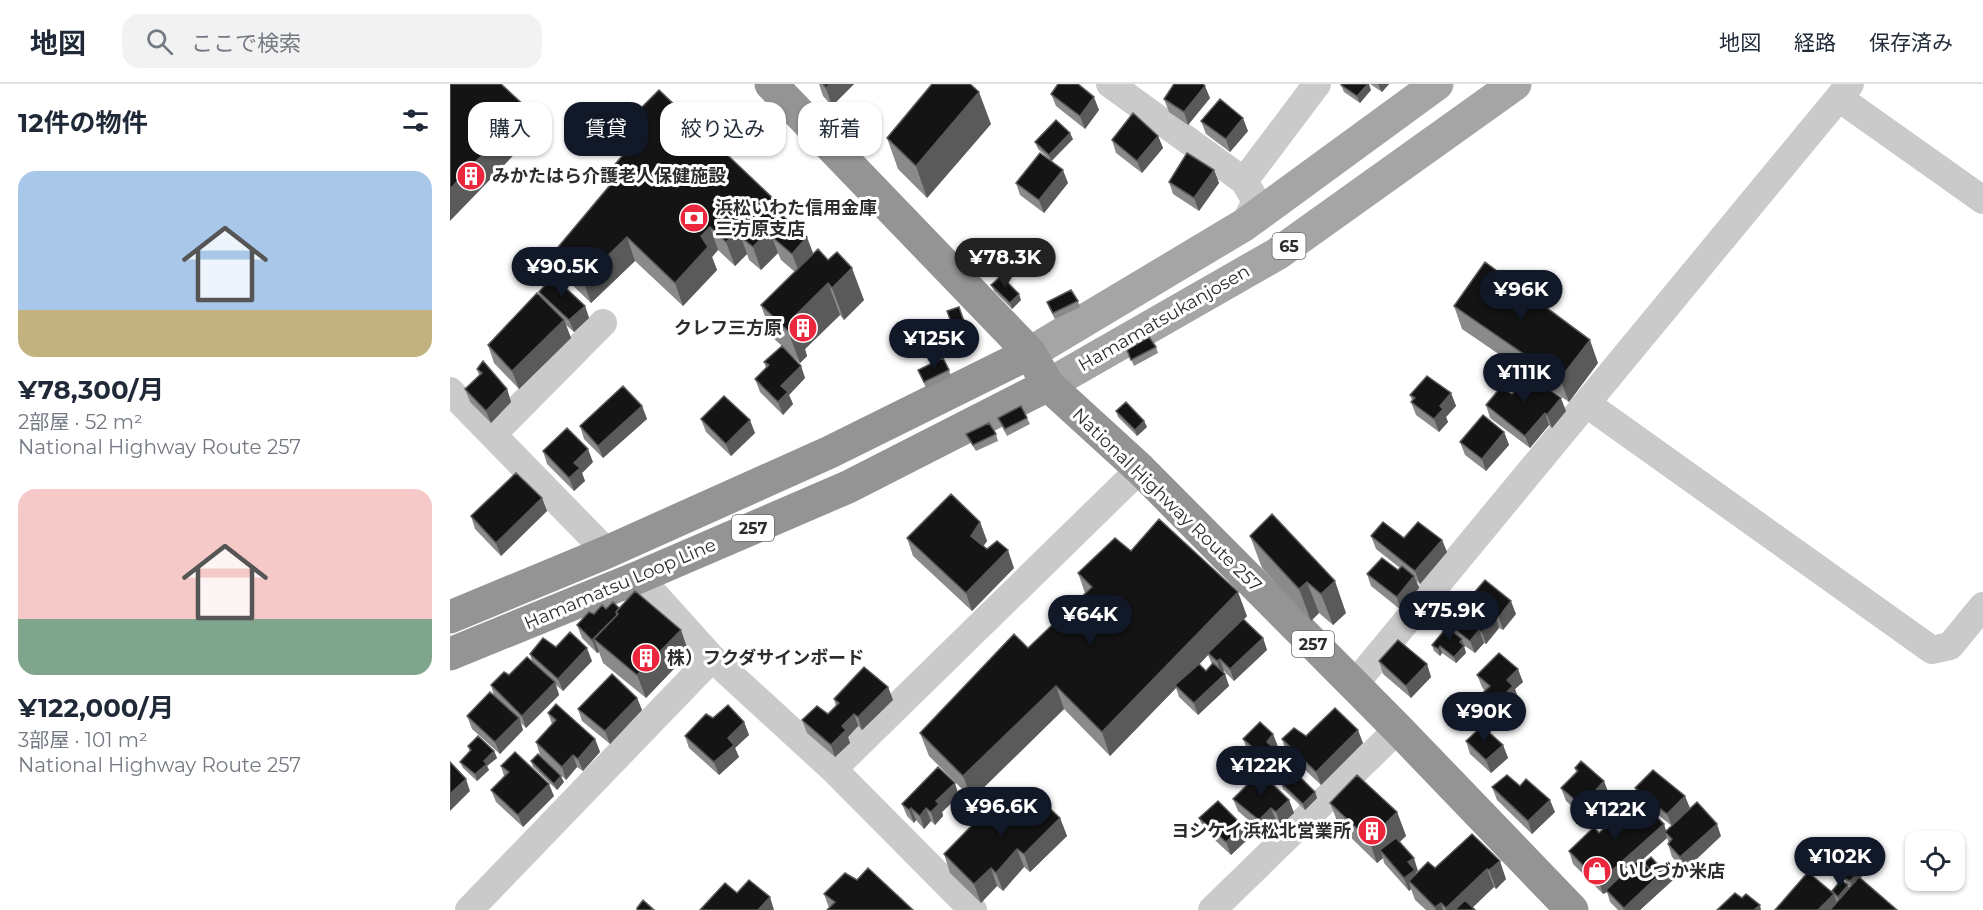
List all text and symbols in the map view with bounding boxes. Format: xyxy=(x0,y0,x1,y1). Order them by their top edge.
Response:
search box xyxy=(122,14,542,68)
icon: search xyxy=(143,25,176,58)
text: 地図 xyxy=(30,26,86,60)
text: ここで検索 xyxy=(191,30,301,57)
text: 地図 xyxy=(1719,30,1761,55)
text: 経路 xyxy=(1794,30,1836,55)
text: 保存済み xyxy=(1869,30,1953,55)
chip: 購入 xyxy=(468,102,552,156)
chip: 賃貸 xyxy=(564,102,648,156)
chip: 絞り込み xyxy=(660,102,786,156)
chip: 新着 xyxy=(798,102,882,156)
icon: filters xyxy=(399,104,432,137)
text: 12件の物件 xyxy=(18,107,148,139)
building icon: みかたはら介護老人保健施設 xyxy=(455,160,487,192)
place label: みかたはら介護老人保健施設 xyxy=(492,165,726,187)
place label: 浜松いわた信用金庫 三方原支店 xyxy=(715,197,877,240)
bank icon: 浜松いわた信用金庫 三方原支店 xyxy=(678,202,710,234)
icon: home xyxy=(171,210,279,318)
road number: 65 xyxy=(1272,233,1306,259)
pin: ¥78.3K xyxy=(956,238,1054,289)
text: ¥78.3K xyxy=(969,245,1041,269)
pin: ¥90.5K xyxy=(513,247,611,298)
text: ¥90.5K xyxy=(526,254,598,278)
street label: Hamamatsukanjosen xyxy=(1074,260,1254,376)
pin: ¥96K xyxy=(1485,270,1557,321)
text: ¥96K xyxy=(1494,277,1549,301)
building icon: クレフ三方原 xyxy=(787,312,819,344)
place label: クレフ三方原 xyxy=(674,317,782,339)
pin: ¥125K xyxy=(892,319,976,370)
text: ¥125K xyxy=(903,326,965,350)
pin: ¥111K xyxy=(1482,353,1566,404)
text: ¥111K xyxy=(1497,360,1551,384)
text: ¥78,300/月 xyxy=(18,374,164,406)
street label: National Highway Route 257 xyxy=(1068,404,1266,596)
text: 2部屋 · 52 m² xyxy=(18,410,143,434)
text: National Highway Route 257 xyxy=(18,435,301,459)
road number: 257 xyxy=(732,515,774,541)
icon: home xyxy=(171,528,279,636)
street label: Hamamatsu Loop Line xyxy=(521,534,719,634)
pin: ¥75.9K xyxy=(1400,591,1498,642)
pin: ¥64K xyxy=(1054,595,1126,646)
text: ¥75.9K xyxy=(1413,598,1485,622)
text: ¥64K xyxy=(1062,602,1118,626)
road number: 257 xyxy=(1292,631,1334,657)
building icon: 株）フクダサインボード xyxy=(630,642,662,674)
place label: 株）フクダサインボード xyxy=(667,647,864,669)
text: ¥122,000/月 xyxy=(18,692,174,724)
pin: ¥90K xyxy=(1448,692,1520,743)
text: ¥90K xyxy=(1456,699,1512,723)
text: 3部屋 · 101 m² xyxy=(18,728,148,752)
pin: ¥122K xyxy=(1219,746,1303,797)
text: National Highway Route 257 xyxy=(18,753,301,777)
text: ¥122K xyxy=(1230,753,1292,777)
pin: ¥96.6K xyxy=(952,787,1050,838)
pin: ¥122K xyxy=(1573,790,1657,841)
text: ¥96.6K xyxy=(965,794,1037,818)
text: ¥122K xyxy=(1584,797,1646,821)
building icon: ヨシケイ浜松北営業所 xyxy=(1356,815,1388,847)
place label: ヨシケイ浜松北営業所 xyxy=(1171,820,1351,842)
map controls xyxy=(1905,831,1965,891)
button: locate xyxy=(1905,831,1965,891)
pin: ¥102K xyxy=(1798,837,1882,888)
text: ¥102K xyxy=(1808,844,1872,868)
shop icon: いしづか米店 xyxy=(1581,855,1613,887)
place label: いしづか米店 xyxy=(1618,860,1725,882)

